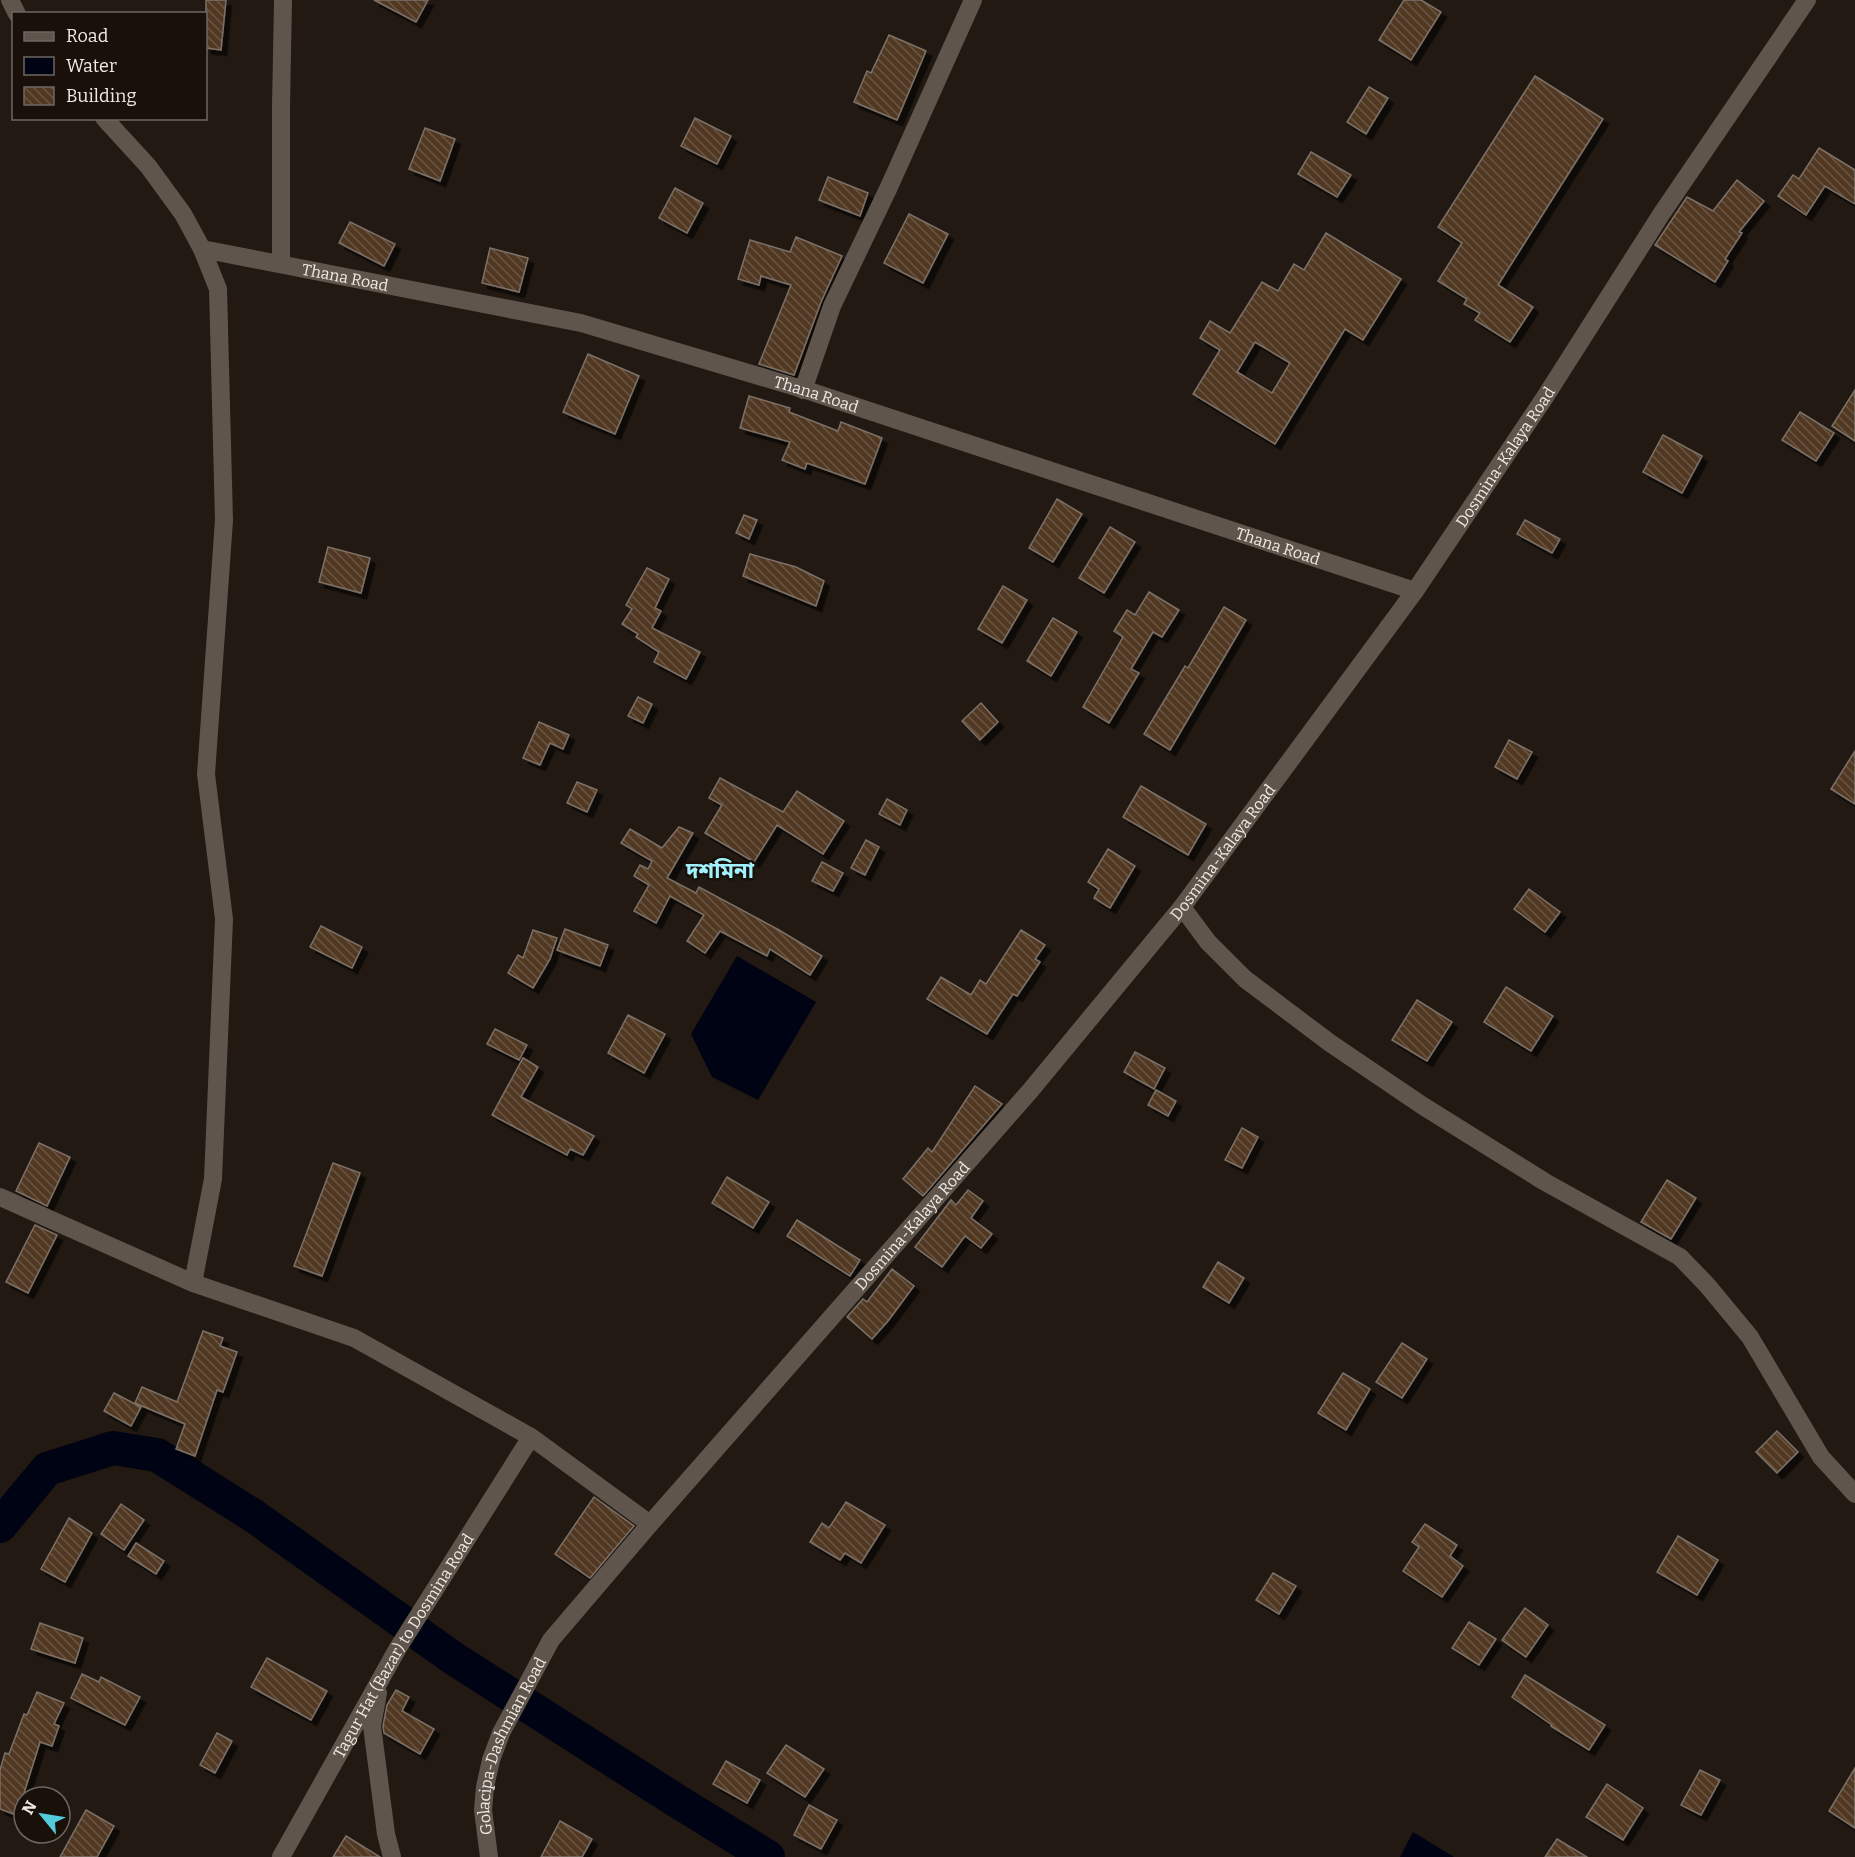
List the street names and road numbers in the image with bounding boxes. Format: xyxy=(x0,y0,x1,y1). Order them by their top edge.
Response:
street label: Thana Road xyxy=(300,260,391,295)
street label: Thana Road xyxy=(772,372,861,417)
street label: Dosmina-Kalaya Road xyxy=(1452,383,1559,531)
street label: Thana Road xyxy=(1233,524,1323,569)
street label: Dosmina-Kalaya Road xyxy=(1166,780,1280,924)
street label: Dosmina-Kalaya Road xyxy=(851,1158,974,1294)
street label: Tagur Hat (Bazar) to Dosmina Road xyxy=(329,1530,478,1762)
street label: Golacipa-Dashmian Road xyxy=(474,1653,550,1836)

